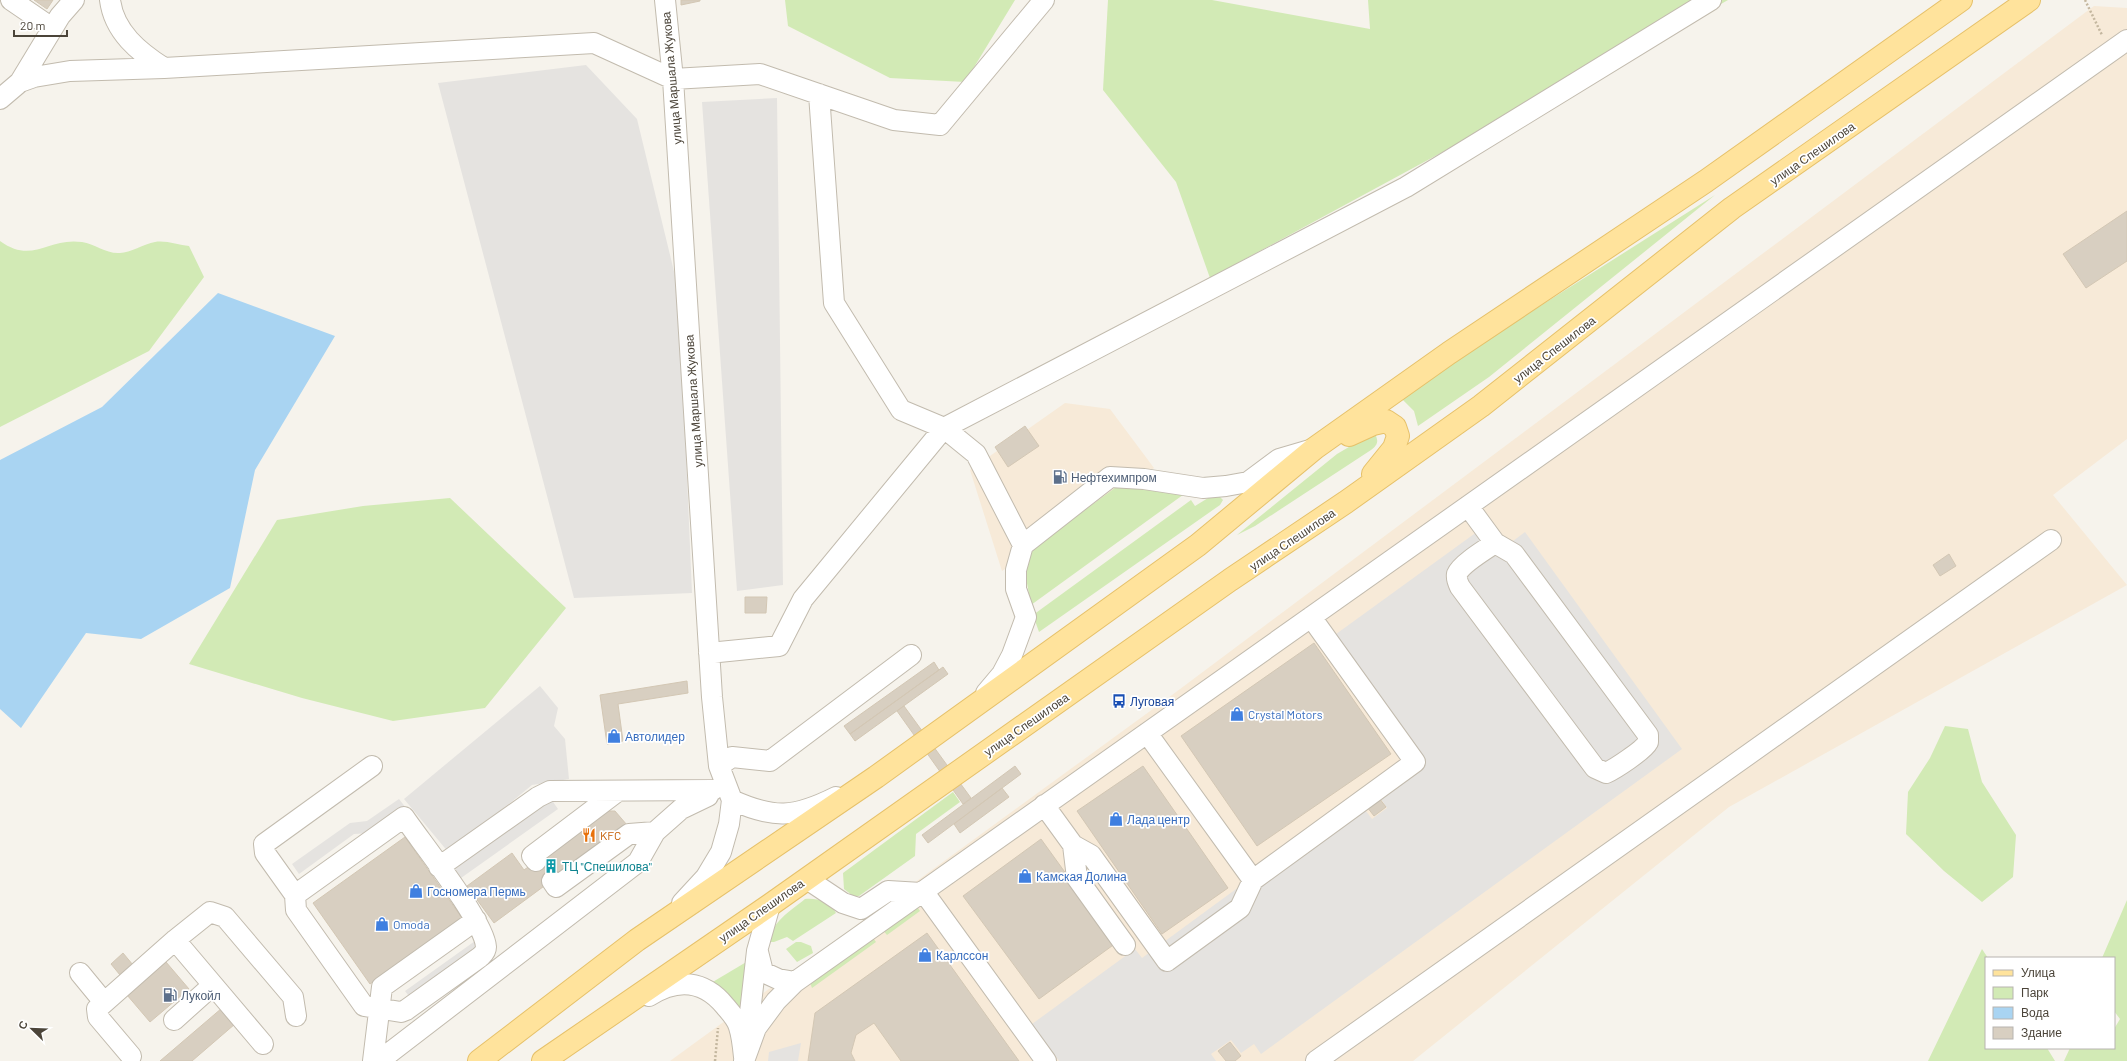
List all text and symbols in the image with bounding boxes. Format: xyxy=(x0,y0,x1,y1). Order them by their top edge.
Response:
street label: улица Маршала Жукова xyxy=(658,11,685,145)
scale bar xyxy=(14,12,67,38)
text: 20 m xyxy=(20,18,46,32)
street label: улица Спешилова xyxy=(1767,118,1858,188)
street label: улица Спешилова xyxy=(1510,312,1599,386)
street label: улица Маршала Жукова xyxy=(681,334,706,468)
fuel station icon: Нефтехимпром xyxy=(1052,469,1068,485)
place label: Нефтехимпром xyxy=(1071,470,1157,485)
street label: улица Спешилова xyxy=(1247,505,1338,574)
street label: улица Спешилова xyxy=(981,689,1072,759)
bus stop icon: Луговая xyxy=(1111,693,1127,709)
place label: Луговая xyxy=(1130,694,1174,709)
shop icon: Crystal Motors xyxy=(1229,706,1245,722)
place label: Crystal Motors xyxy=(1248,707,1323,721)
shop icon: Автолидер xyxy=(606,728,622,744)
place label: Автолидер xyxy=(625,729,685,744)
shop icon: Лада центр xyxy=(1108,811,1124,827)
place label: Лада центр xyxy=(1127,812,1190,827)
restaurant icon: KFC xyxy=(581,827,597,843)
place label: KFC xyxy=(600,828,621,842)
building icon: ТЦ "Спешилова" xyxy=(543,858,559,874)
place label: ТЦ "Спешилова" xyxy=(562,859,652,874)
shop icon: Камская Долина xyxy=(1017,868,1033,884)
place label: Камская Долина xyxy=(1036,869,1127,884)
street label: улица Спешилова xyxy=(716,875,807,945)
shop icon: Госномера Пермь xyxy=(408,883,424,899)
place label: Госномера Пермь xyxy=(427,884,526,899)
shop icon: Omoda xyxy=(374,916,390,932)
place label: Omoda xyxy=(393,917,430,931)
shop icon: Карлссон xyxy=(917,947,933,963)
place label: Карлссон xyxy=(936,948,988,963)
legend xyxy=(1985,957,2115,1049)
text: Улица xyxy=(2021,965,2055,980)
text: Парк xyxy=(2021,985,2049,1000)
fuel station icon: Лукойл xyxy=(162,987,178,1003)
place label: Лукойл xyxy=(181,988,221,1003)
text: Вода xyxy=(2021,1005,2049,1020)
north arrow xyxy=(12,1009,52,1049)
text: С xyxy=(15,1019,30,1031)
text: Здание xyxy=(2021,1025,2062,1040)

